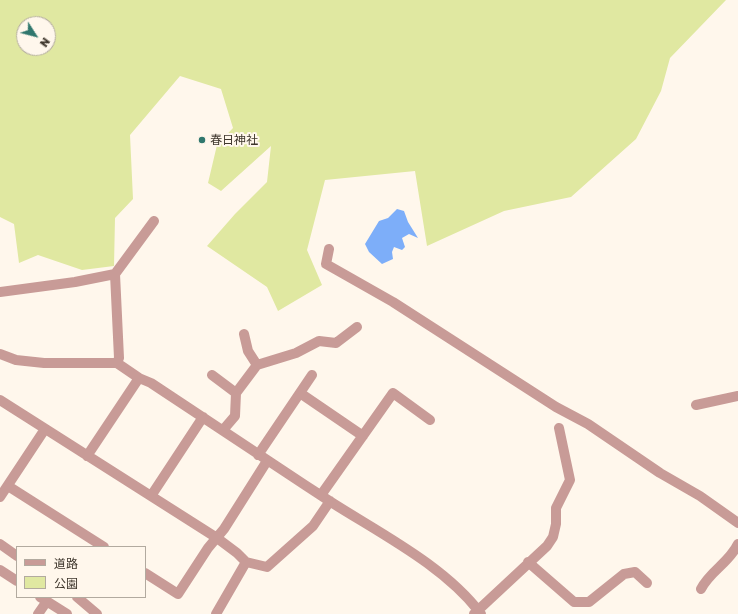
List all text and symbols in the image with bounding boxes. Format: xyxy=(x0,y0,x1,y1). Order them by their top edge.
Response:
north arrow xyxy=(16,16,56,56)
text: N xyxy=(38,36,53,50)
place label: 春日神社 xyxy=(210,133,258,147)
marker: 春日神社 xyxy=(197,135,207,145)
legend xyxy=(16,546,146,598)
text: 道路 xyxy=(54,556,78,571)
text: 公園 xyxy=(54,576,78,591)

